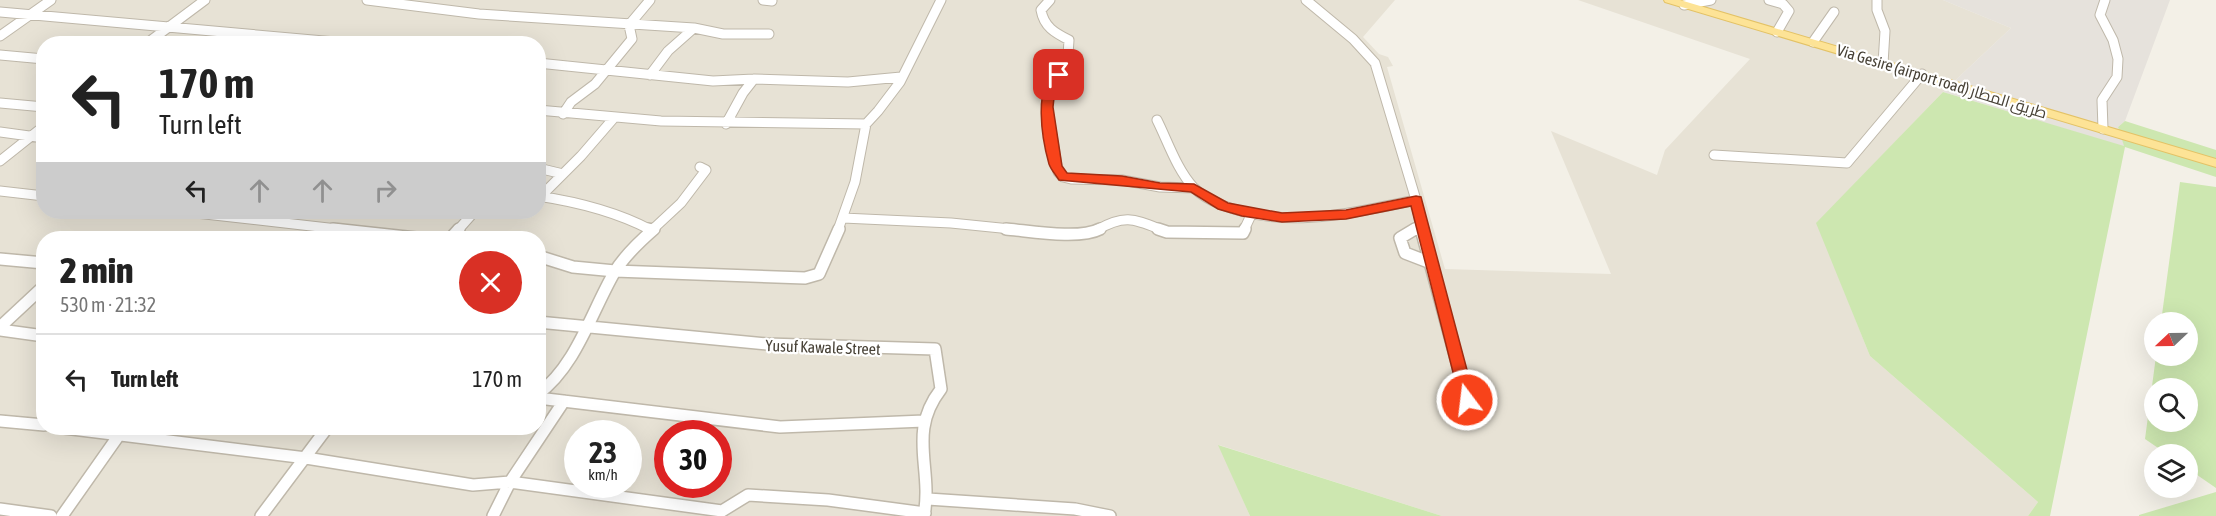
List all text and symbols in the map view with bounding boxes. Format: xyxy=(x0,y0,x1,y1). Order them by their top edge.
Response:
street label: Via Gesire (airport road) طريق المطار xyxy=(1834,40,2049,124)
pin xyxy=(1033,49,1084,100)
icon: arrive xyxy=(1042,58,1075,91)
text: 170 m xyxy=(159,59,254,107)
icon: left xyxy=(60,60,138,138)
text: Turn left xyxy=(159,109,242,140)
icon: left xyxy=(180,174,213,207)
icon: ahead xyxy=(243,174,276,207)
icon: ahead xyxy=(306,174,339,207)
icon: right xyxy=(369,174,402,207)
text: 2 min xyxy=(60,249,134,291)
button: close xyxy=(459,251,522,314)
text: 530 m · 21:32 xyxy=(60,293,156,316)
north arrow xyxy=(2144,312,2198,366)
map controls xyxy=(2144,312,2198,498)
street label: Yusuf Kawale Street xyxy=(765,336,881,358)
icon: left xyxy=(60,363,93,396)
text: Turn left xyxy=(111,366,178,392)
text: 170 m xyxy=(472,366,522,392)
position arrow xyxy=(1435,368,1499,432)
button: search xyxy=(2144,378,2198,432)
speed limit sign: 30 xyxy=(654,420,732,498)
text: 23 xyxy=(589,435,617,469)
button: layers xyxy=(2144,444,2198,498)
text: km/h xyxy=(588,466,618,483)

